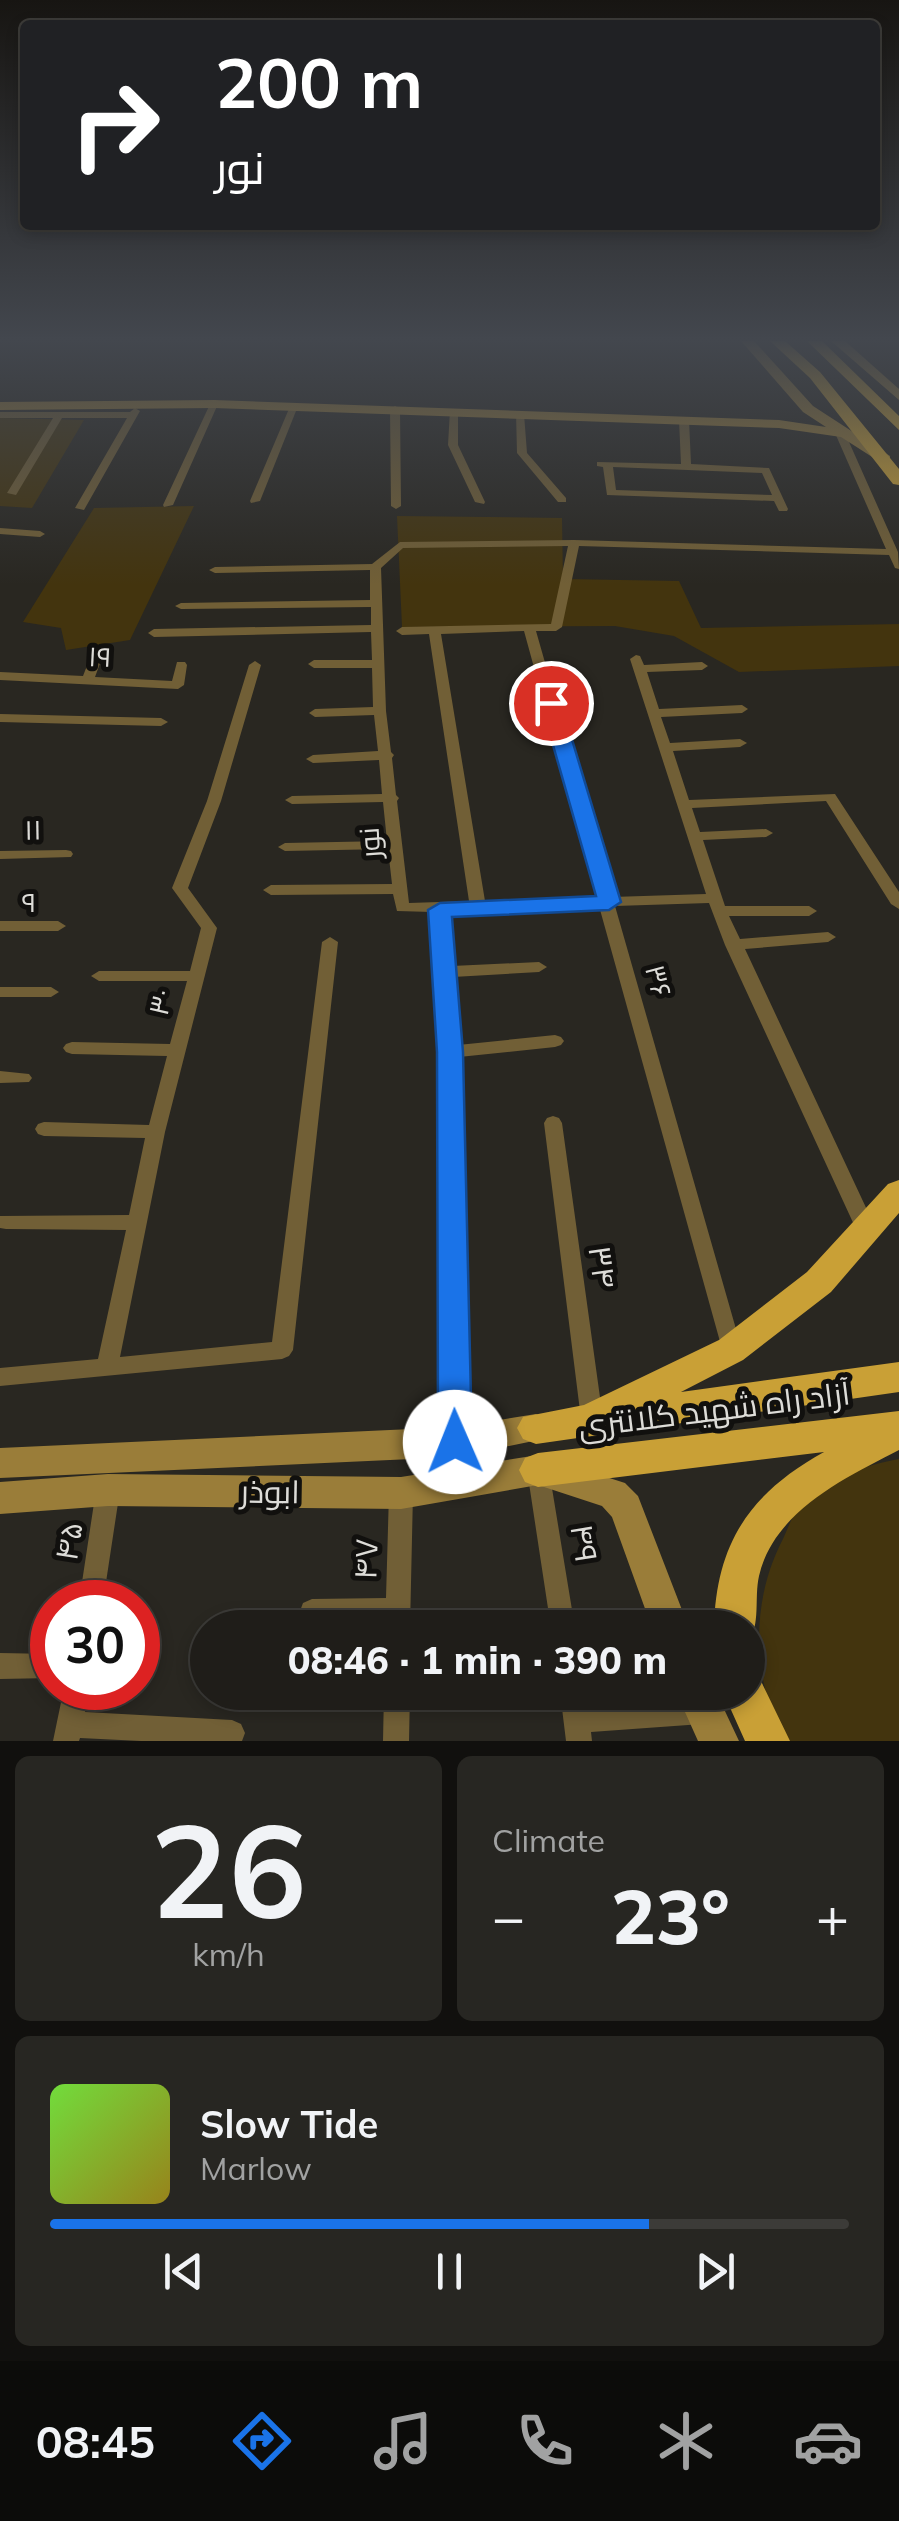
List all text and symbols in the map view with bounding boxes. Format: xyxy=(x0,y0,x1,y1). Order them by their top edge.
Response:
text: 200 m xyxy=(215,38,423,126)
icon: right xyxy=(50,60,180,190)
text: نور xyxy=(215,139,265,195)
street label: ۱۹ xyxy=(88,638,112,674)
pin xyxy=(509,661,594,746)
icon: arrive xyxy=(524,676,579,731)
street label: ۱۱ xyxy=(24,811,42,847)
street label: نور xyxy=(350,826,388,862)
street label: ۹ xyxy=(22,884,36,919)
street label: ۳۶ xyxy=(638,961,680,1001)
street label: ۳۰ xyxy=(140,985,180,1019)
street label: ۳۴ xyxy=(580,1243,626,1291)
street label: آزاد راه شهید کلانتری xyxy=(576,1372,853,1446)
position arrow xyxy=(403,1390,507,1494)
street label: ابوذر xyxy=(238,1470,300,1512)
street label: ۴۵ xyxy=(45,1519,91,1563)
street label: ۴۹ xyxy=(562,1521,608,1565)
street label: ۴۷ xyxy=(344,1538,386,1580)
speed limit sign: 30 xyxy=(30,1580,160,1710)
text: 08:46 · 1 min · 390 m xyxy=(288,1636,667,1684)
text: 26 xyxy=(150,1787,307,1951)
text: Climate xyxy=(492,1820,605,1860)
text: 23° xyxy=(611,1869,730,1963)
text: − xyxy=(492,1882,525,1951)
text: + xyxy=(816,1882,849,1951)
text: km/h xyxy=(192,1934,265,1974)
text: Slow Tide xyxy=(200,2100,378,2148)
text: Marlow xyxy=(200,2148,312,2188)
icon: previous xyxy=(156,2244,211,2299)
icon: pause xyxy=(422,2244,477,2299)
icon: next xyxy=(688,2244,743,2299)
icon: directions xyxy=(227,2406,297,2476)
icon: music xyxy=(368,2406,438,2476)
icon: phone xyxy=(510,2406,580,2476)
icon: climate xyxy=(651,2406,721,2476)
icon: car xyxy=(793,2406,863,2476)
text: 08:45 xyxy=(36,2413,155,2469)

